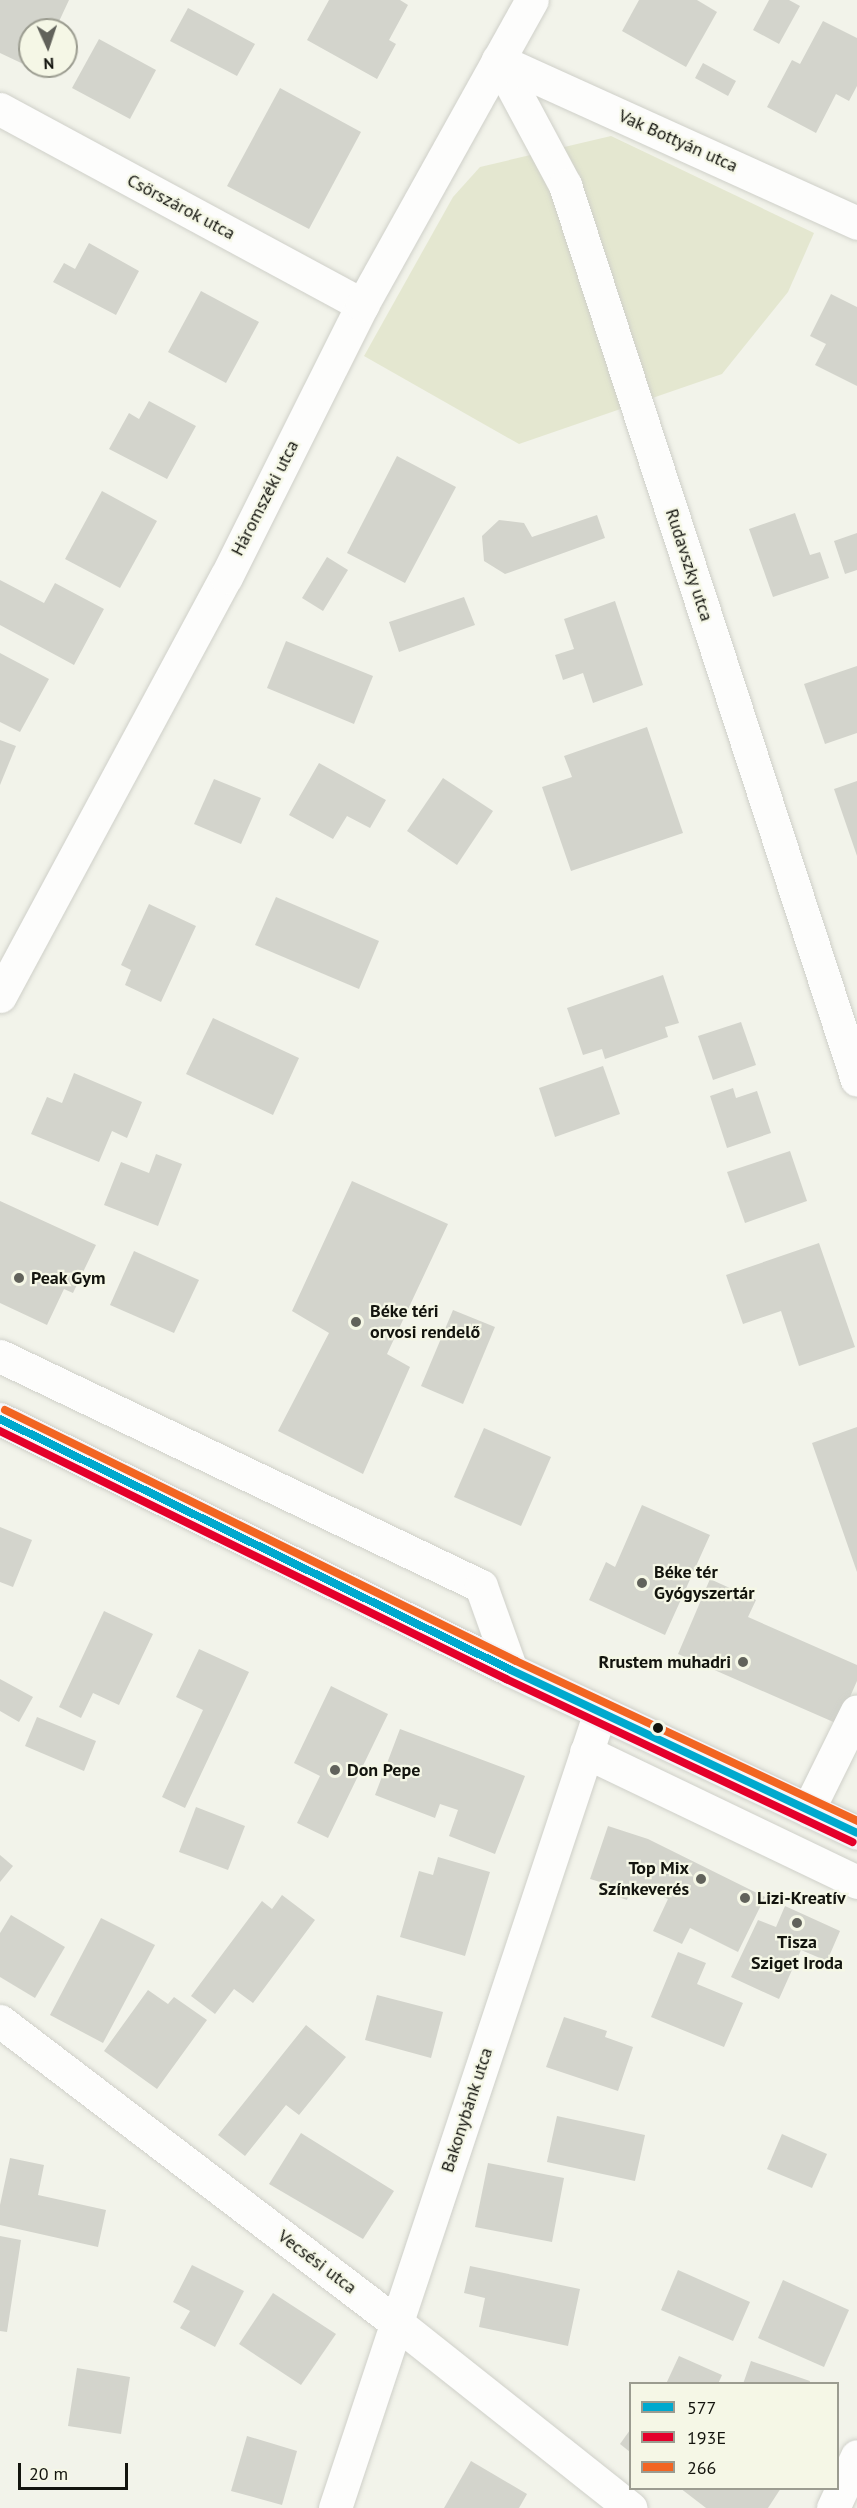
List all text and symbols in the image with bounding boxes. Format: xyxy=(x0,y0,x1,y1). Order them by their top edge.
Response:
north arrow xyxy=(18,18,78,78)
text: N xyxy=(43,54,55,74)
street label: Vak Bottyán utca xyxy=(615,105,741,177)
street label: Csörszárok utca xyxy=(123,169,239,245)
street label: Háromszéki utca xyxy=(227,437,303,559)
street label: Rudavszky utca xyxy=(661,506,717,624)
place label: Peak Gym xyxy=(31,1267,106,1289)
marker: Peak Gym xyxy=(12,1271,26,1285)
place label: Béke téri orvosi rendelő xyxy=(370,1301,480,1344)
marker: Béke téri orvosi rendelő xyxy=(347,1313,365,1331)
place label: Béke tér Gyógyszertár xyxy=(654,1562,755,1604)
marker: Béke tér Gyógyszertár xyxy=(635,1576,649,1590)
place label: Rrustem muhadri xyxy=(598,1651,731,1673)
marker: Rrustem muhadri xyxy=(736,1655,750,1669)
unlabelled marker xyxy=(652,1722,664,1734)
place label: Don Pepe xyxy=(347,1759,420,1781)
marker: Don Pepe xyxy=(328,1763,342,1777)
place label: Top Mix Színkeverés xyxy=(598,1858,689,1900)
marker: Top Mix Színkeverés xyxy=(694,1872,708,1886)
place label: Lizi-Kreatív xyxy=(757,1887,846,1909)
marker: Lizi-Kreatív xyxy=(738,1891,752,1905)
marker: Tisza Sziget Iroda xyxy=(790,1916,804,1930)
place label: Tisza Sziget Iroda xyxy=(751,1932,843,1974)
street label: Bakonybánk utca xyxy=(437,2045,497,2175)
street label: Vecsési utca xyxy=(273,2225,361,2299)
legend xyxy=(629,2382,839,2490)
text: 577 xyxy=(687,2396,716,2419)
text: 193E xyxy=(687,2426,726,2449)
scale bar xyxy=(21,2451,130,2489)
text: 266 xyxy=(687,2456,716,2479)
text: 20 m xyxy=(29,2462,68,2485)

